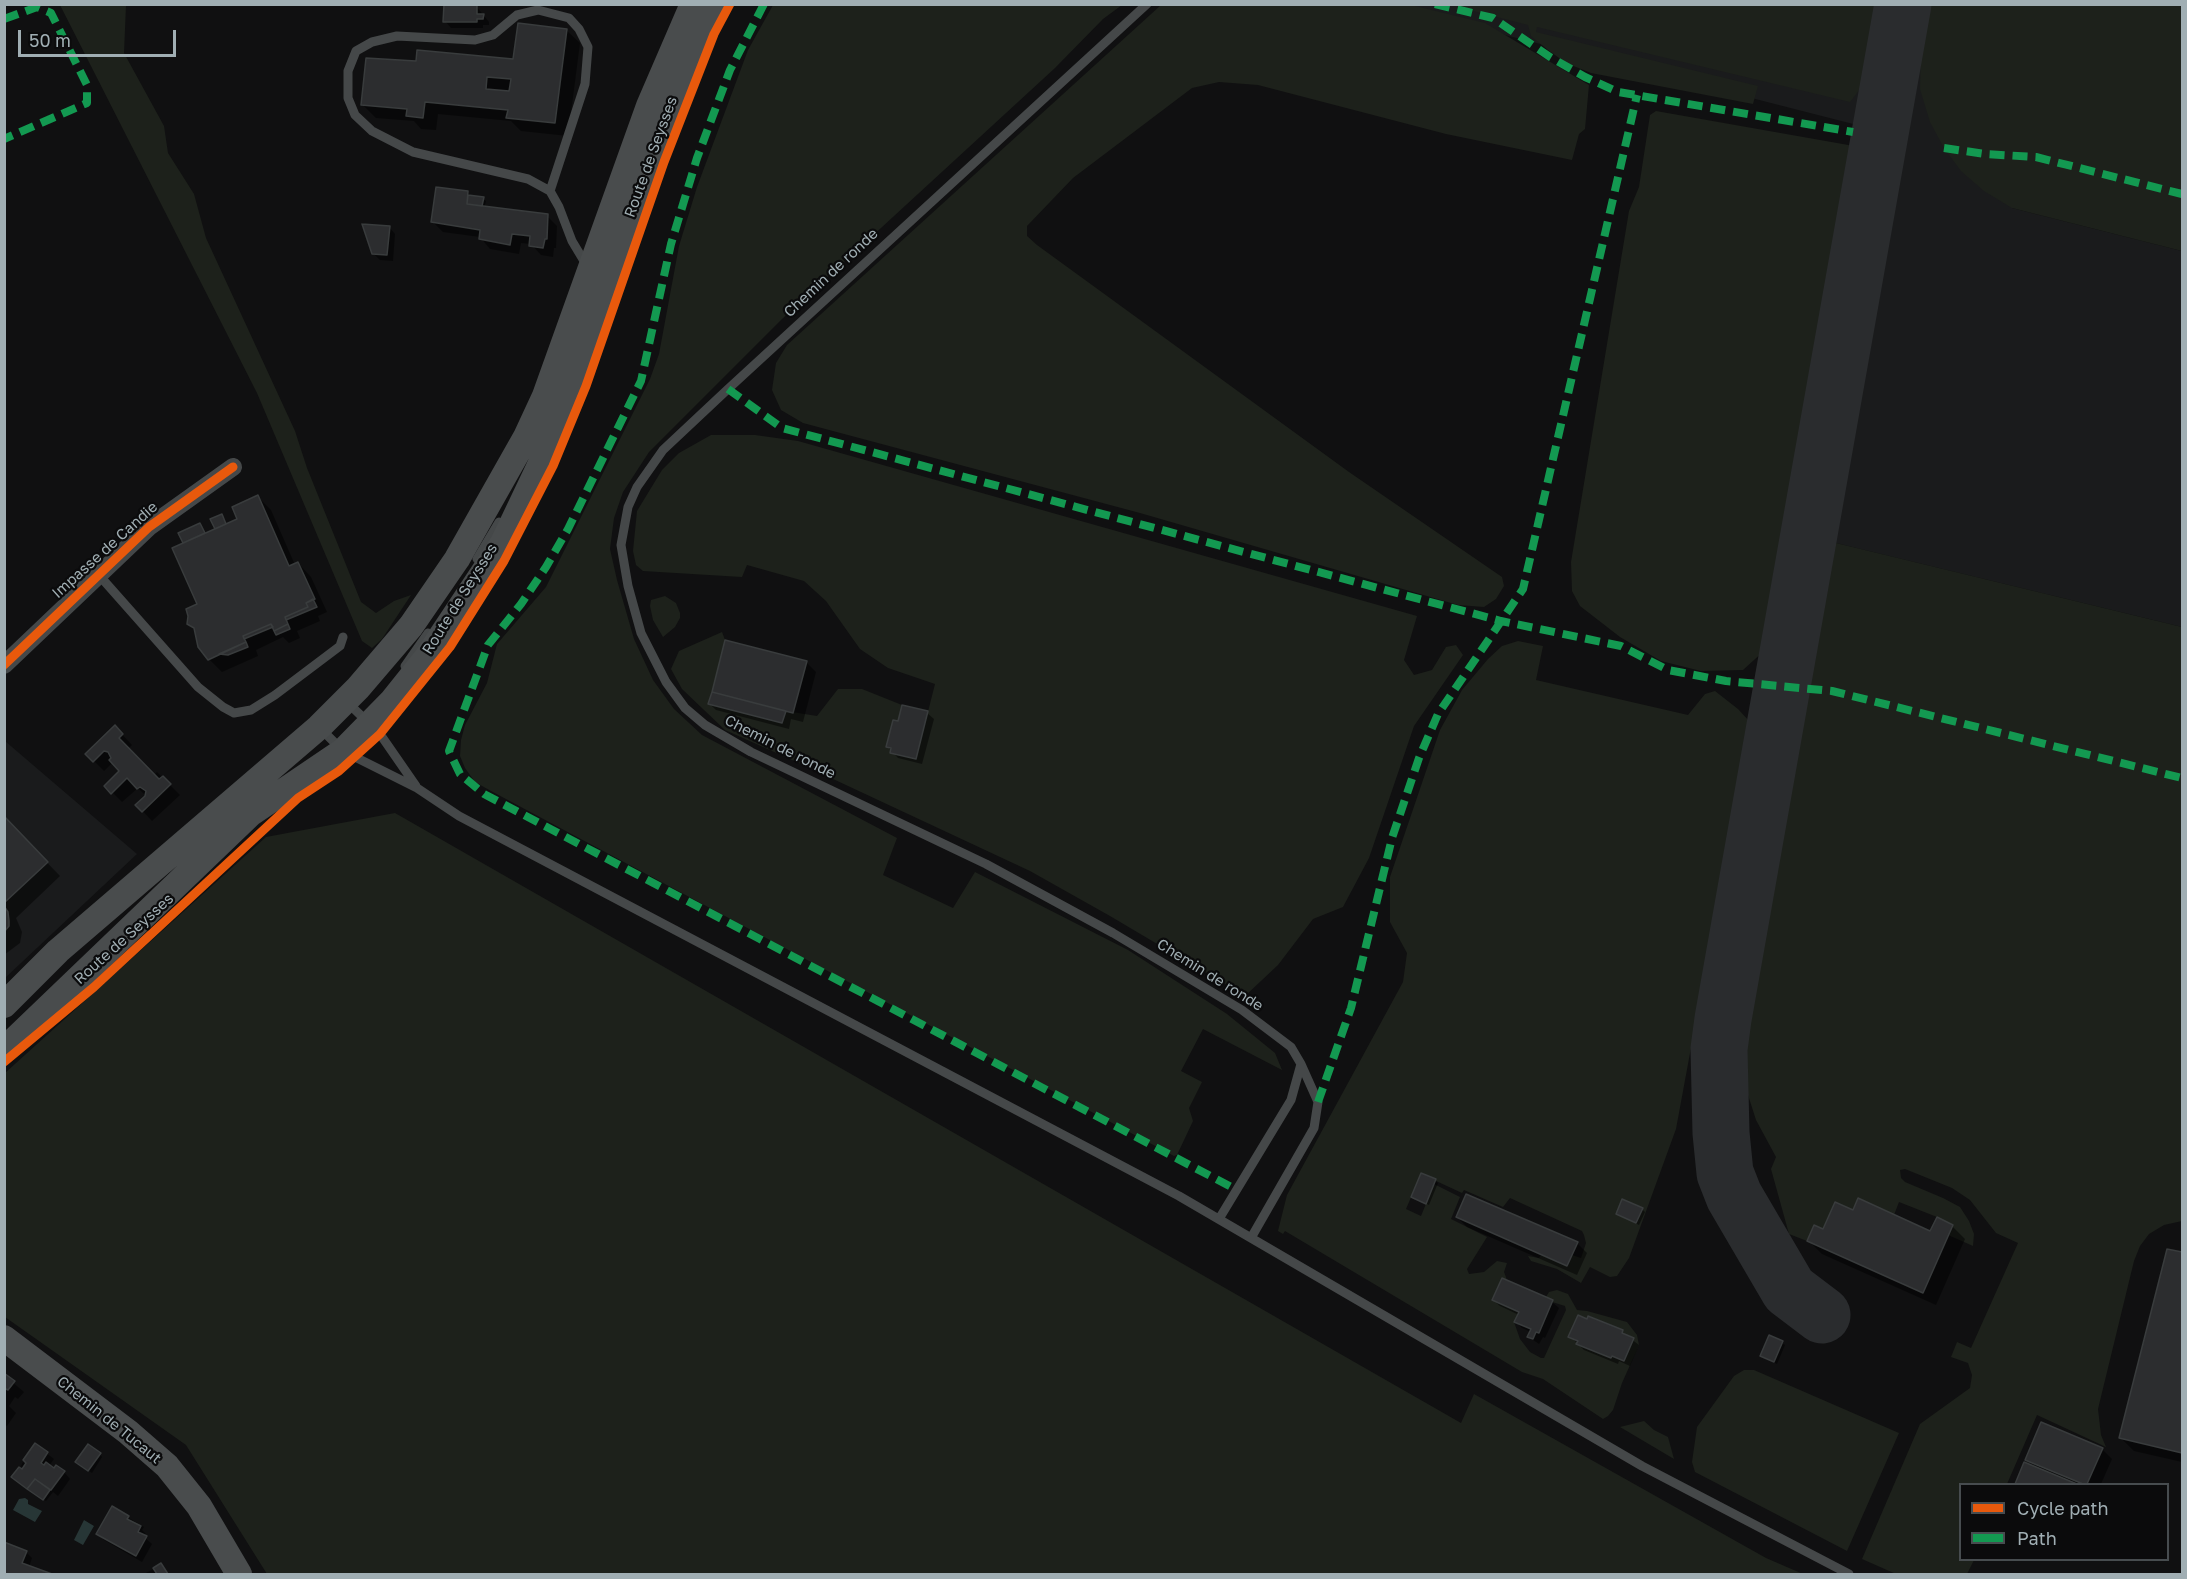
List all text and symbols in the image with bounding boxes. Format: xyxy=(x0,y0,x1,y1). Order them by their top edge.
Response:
scale bar xyxy=(21,18,178,56)
text: 50 m xyxy=(29,29,71,51)
street label: Route de Seysses xyxy=(621,94,681,220)
street label: Chemin de ronde xyxy=(780,225,882,321)
street label: Impasse de Candie xyxy=(49,498,161,602)
street label: Route de Seysses xyxy=(419,540,501,658)
street label: Chemin de ronde xyxy=(722,711,838,783)
street label: Route de Seysses xyxy=(71,890,177,988)
street label: Chemin de ronde xyxy=(1154,935,1266,1015)
street label: Chemin de Tucaut xyxy=(53,1372,165,1468)
legend xyxy=(1959,1483,2169,1561)
text: Cycle path xyxy=(2017,1497,2109,1519)
text: Path xyxy=(2017,1527,2057,1549)

